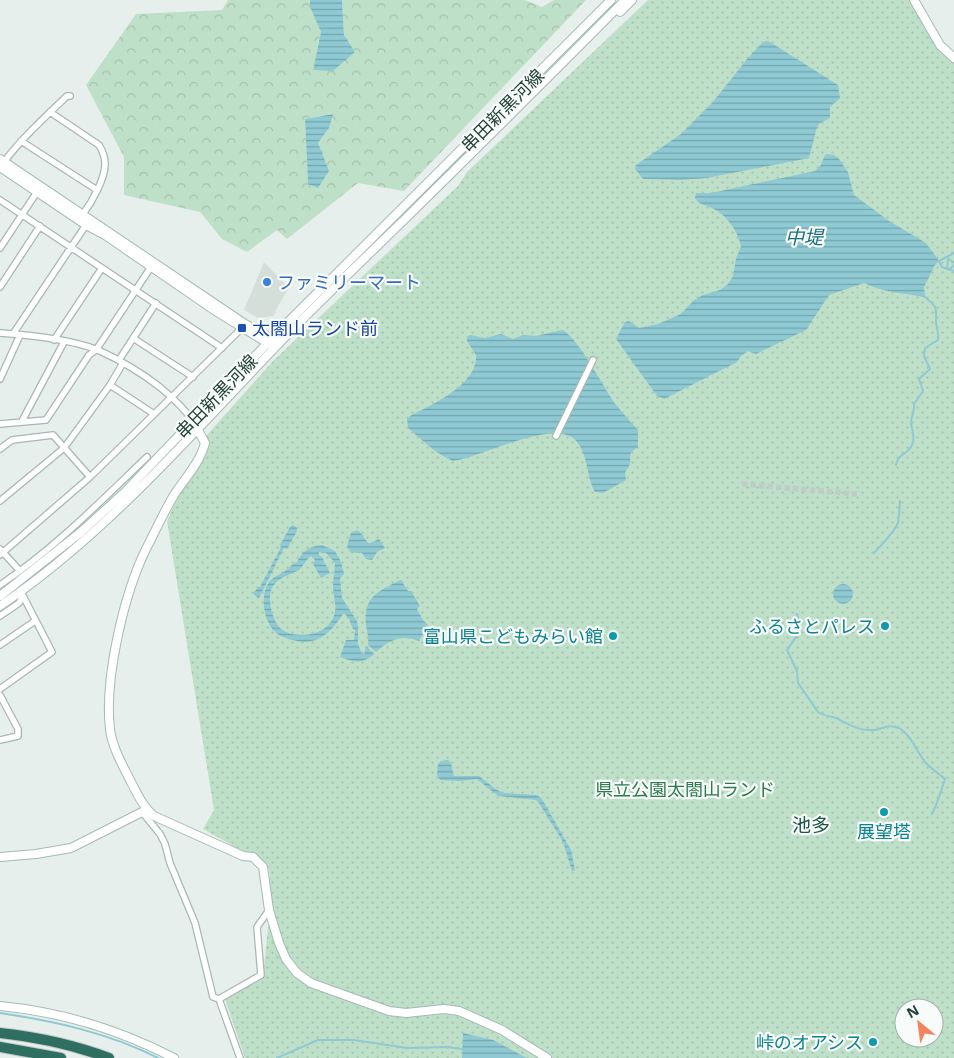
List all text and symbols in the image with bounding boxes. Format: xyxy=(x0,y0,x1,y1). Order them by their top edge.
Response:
street label: 串田新黒河線 xyxy=(455,63,549,157)
water label: 中堤 xyxy=(785,224,825,250)
place label: ファミリーマート xyxy=(277,270,421,294)
marker: ファミリーマート xyxy=(261,276,273,288)
place label: 太閤山ランド前 xyxy=(252,316,378,340)
marker: 太閤山ランド前 xyxy=(236,322,248,334)
street label: 串田新黒河線 xyxy=(170,349,262,443)
place label: ふるさとパレス xyxy=(749,614,875,638)
marker: ふるさとパレス xyxy=(879,620,891,632)
place label: 富山県こどもみらい館 xyxy=(423,624,603,648)
marker: 富山県こどもみらい館 xyxy=(607,630,619,642)
park label: 県立公園太閤山ランド xyxy=(595,777,775,801)
marker: 展望塔 xyxy=(878,806,890,818)
district label: 池多 xyxy=(792,812,830,838)
place label: 展望塔 xyxy=(857,819,911,843)
north arrow xyxy=(894,998,944,1048)
text: N xyxy=(903,1000,922,1022)
place label: 峠のオアシス xyxy=(756,1030,863,1054)
marker: 峠のオアシス xyxy=(867,1036,879,1048)

